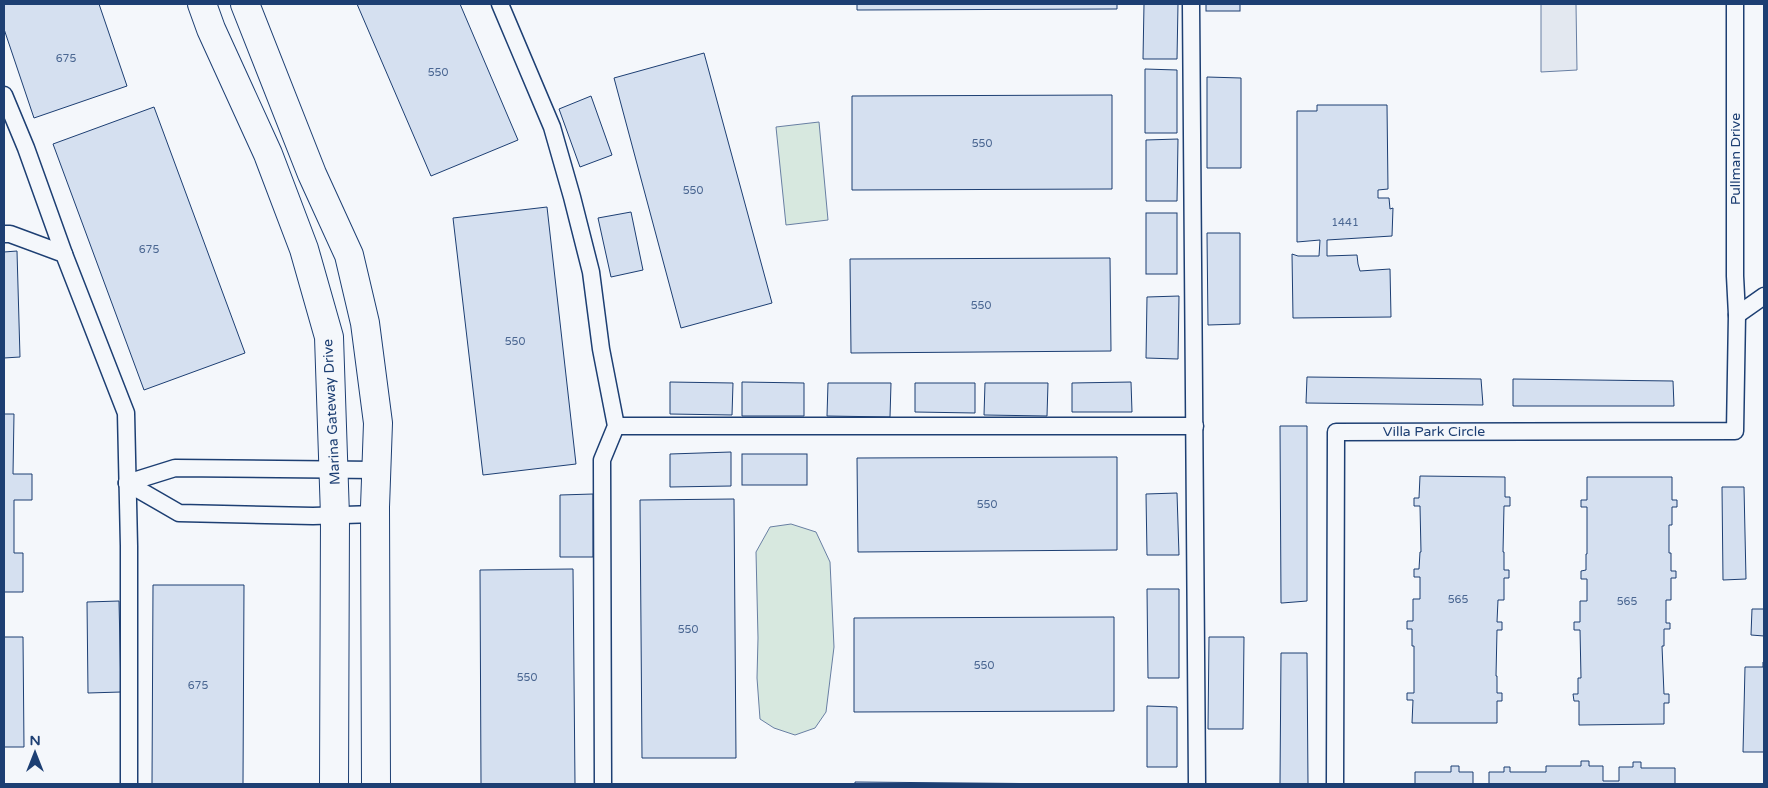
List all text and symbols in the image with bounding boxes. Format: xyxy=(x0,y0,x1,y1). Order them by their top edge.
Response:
house number: 675 xyxy=(56,52,76,65)
house number: 550 xyxy=(428,66,448,79)
street label: Pullman Drive xyxy=(1727,113,1744,205)
house number: 550 xyxy=(972,137,992,150)
house number: 550 xyxy=(683,184,703,197)
house number: 1441 xyxy=(1331,216,1359,229)
house number: 675 xyxy=(139,243,159,256)
house number: 550 xyxy=(971,299,991,312)
house number: 550 xyxy=(505,335,525,348)
street label: Marina Gateway Drive xyxy=(319,339,344,485)
street label: Villa Park Circle xyxy=(1383,423,1485,440)
house number: 550 xyxy=(977,498,997,511)
house number: 565 xyxy=(1448,593,1468,606)
house number: 565 xyxy=(1617,595,1637,608)
house number: 550 xyxy=(678,623,698,636)
house number: 550 xyxy=(974,659,994,672)
house number: 550 xyxy=(517,671,537,684)
house number: 675 xyxy=(188,679,208,692)
north arrow xyxy=(10,728,60,778)
text: N xyxy=(29,732,41,749)

